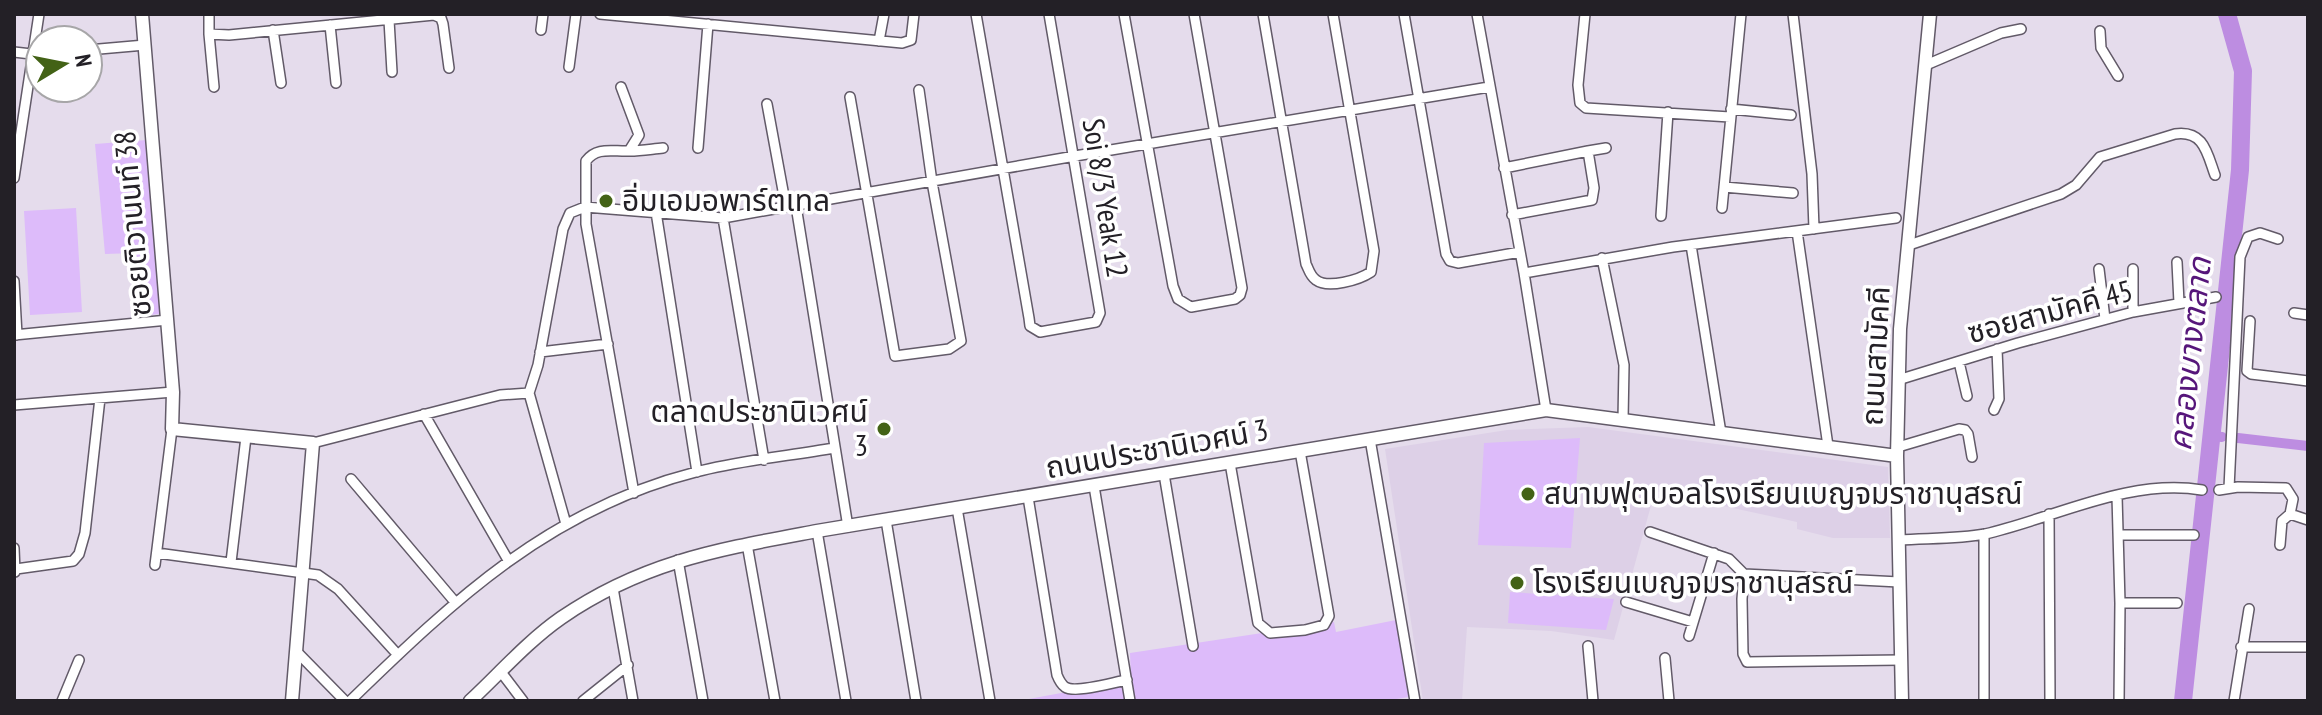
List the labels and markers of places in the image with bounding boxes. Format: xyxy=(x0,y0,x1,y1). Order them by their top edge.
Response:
place label: อิ่มเอมอพาร์ตเทล xyxy=(622,180,830,219)
marker: อิ่มเอมอพาร์ตเทล xyxy=(597,192,615,210)
place label: ตลาดประชานิเวศน์ 3 xyxy=(651,391,868,464)
marker: ตลาดประชานิเวศน์ 3 xyxy=(875,420,893,438)
place label: สนามฟุตบอลโรงเรียนเบญจมราชานุสรณ์ xyxy=(1544,473,2023,512)
marker: สนามฟุตบอลโรงเรียนเบญจมราชานุสรณ์ xyxy=(1519,485,1537,503)
place label: โรงเรียนเบญจมราชานุสรณ์ xyxy=(1533,562,1853,601)
marker: โรงเรียนเบญจมราชานุสรณ์ xyxy=(1508,574,1526,592)

